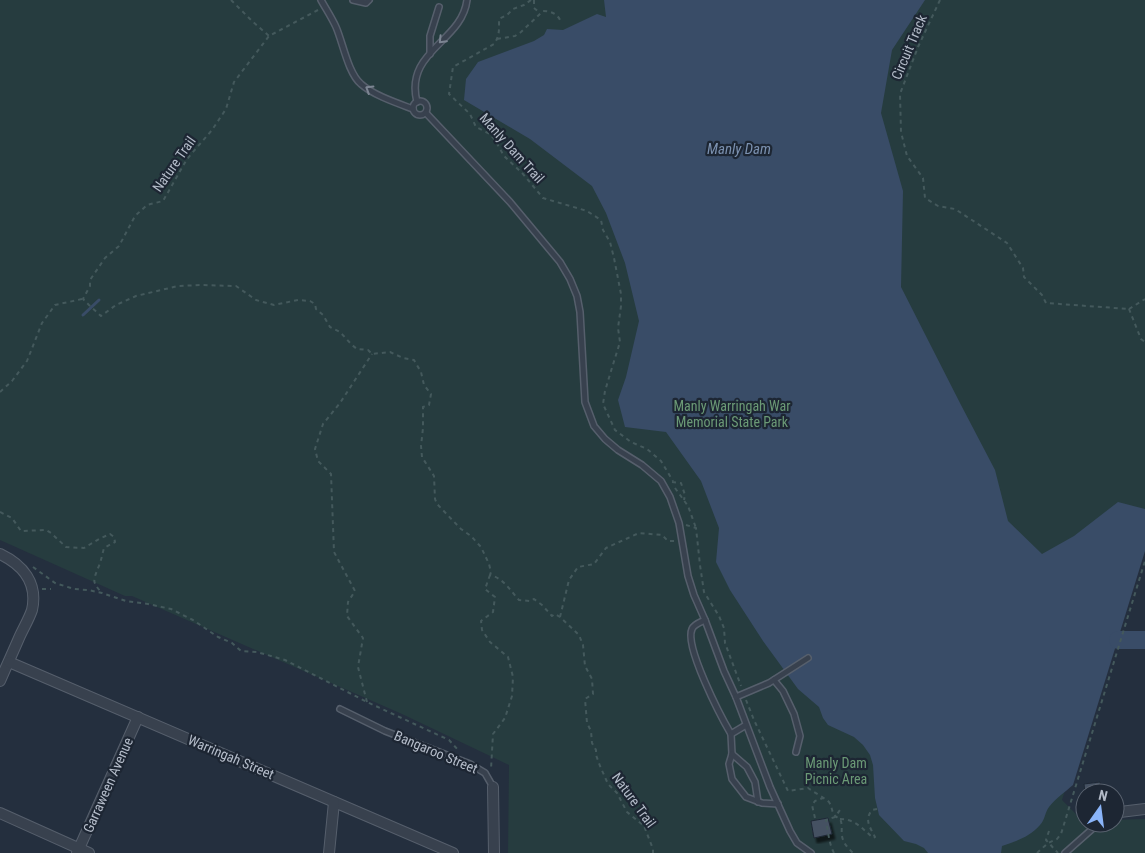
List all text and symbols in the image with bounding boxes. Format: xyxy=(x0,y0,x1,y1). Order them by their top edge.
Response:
street label: Circuit Track xyxy=(888,11,930,82)
one-way arrow xyxy=(439,35,448,44)
one-way arrow xyxy=(365,86,374,95)
street label: Manly Dam Trail xyxy=(476,110,548,186)
street label: Nature Trail xyxy=(149,133,199,195)
water label: Manly Dam xyxy=(707,140,771,158)
park label: Manly Warringah War Memorial State Park xyxy=(674,398,790,430)
street label: Bangaroo Street xyxy=(392,727,480,777)
street label: Warringah Street xyxy=(186,732,276,782)
street label: Garraween Avenue xyxy=(80,735,136,835)
park label: Manly Dam Picnic Area xyxy=(805,755,867,787)
street label: Nature Trail xyxy=(609,769,659,831)
north arrow xyxy=(1075,783,1125,833)
text: N xyxy=(1097,787,1109,804)

